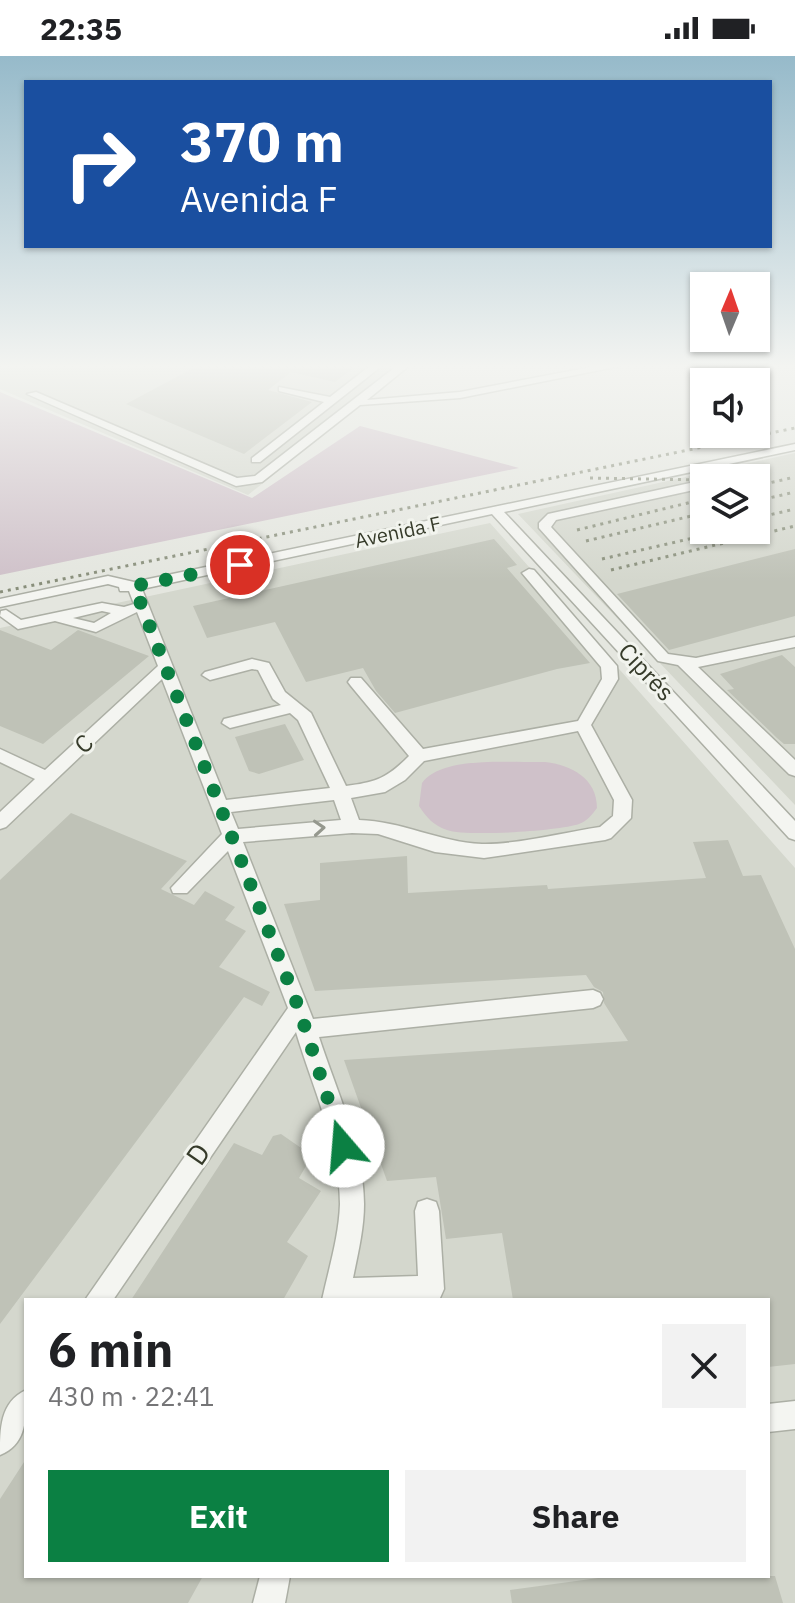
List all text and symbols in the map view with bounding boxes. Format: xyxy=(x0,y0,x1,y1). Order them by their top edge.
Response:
text: 22:35 xyxy=(40,9,122,48)
text: 370 m xyxy=(180,105,344,177)
icon: right xyxy=(48,112,152,216)
text: Avenida F xyxy=(180,175,338,222)
north arrow xyxy=(690,272,770,352)
map controls xyxy=(690,272,770,544)
button: sound xyxy=(690,368,770,448)
button: layers xyxy=(690,464,770,544)
street label: Avenida F xyxy=(352,509,444,554)
pin xyxy=(206,531,274,599)
icon: arrive xyxy=(218,543,262,587)
street label: Ciprés xyxy=(612,635,682,707)
street label: C xyxy=(67,726,100,760)
one-way arrow xyxy=(313,820,326,837)
position arrow xyxy=(301,1104,385,1188)
street label: D xyxy=(177,1135,218,1172)
text: 6 min xyxy=(48,1318,173,1380)
button: close xyxy=(662,1324,746,1408)
text: 430 m · 22:41 xyxy=(48,1379,214,1413)
button: Exit xyxy=(48,1470,389,1562)
button: Share xyxy=(405,1470,746,1562)

